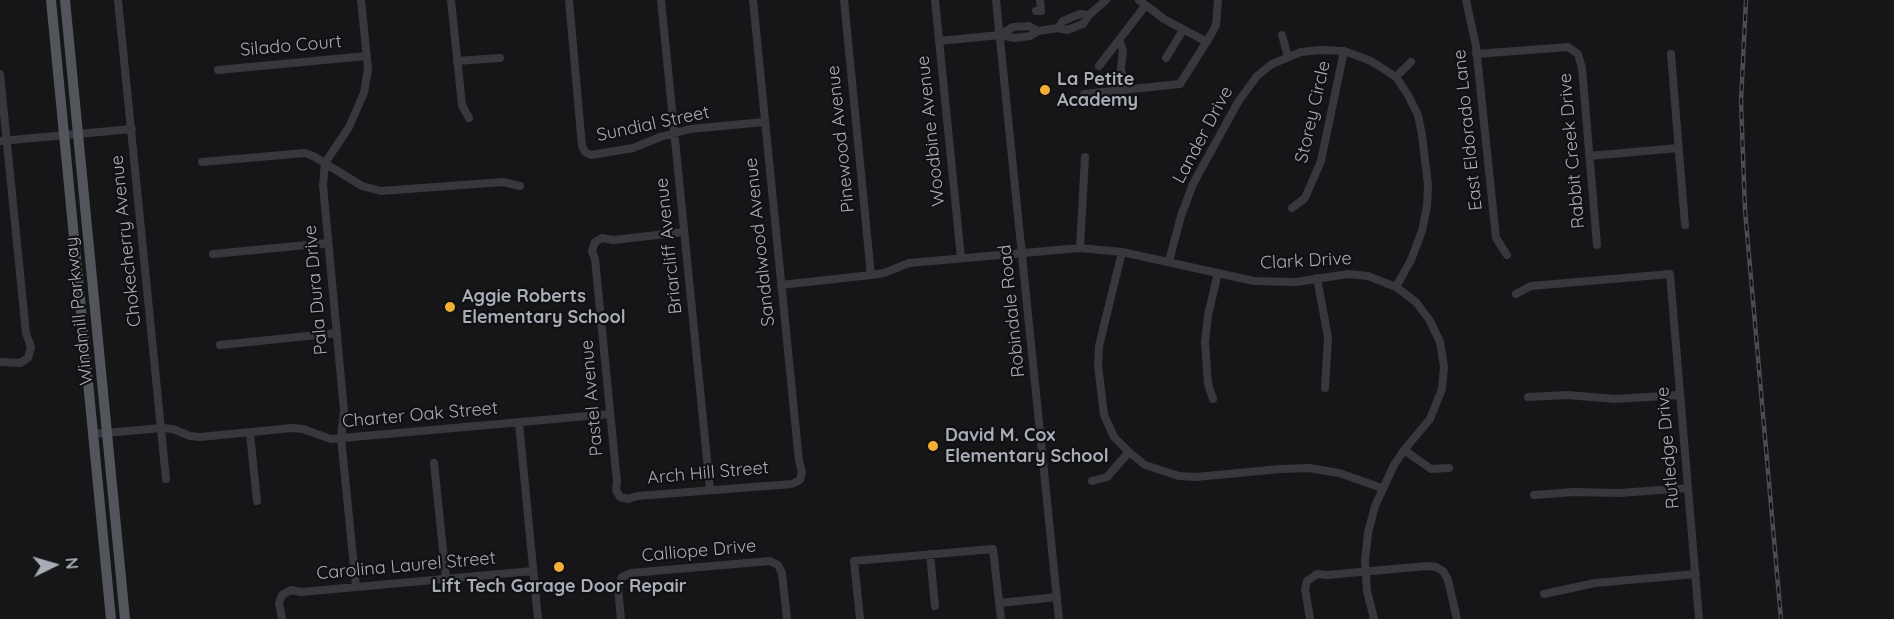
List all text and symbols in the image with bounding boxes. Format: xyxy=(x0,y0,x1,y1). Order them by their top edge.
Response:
street label: Silado Court xyxy=(239,31,343,61)
street label: East Eldorado Lane xyxy=(1449,48,1487,212)
street label: Woodbine Avenue xyxy=(912,54,950,208)
street label: Storey Circle xyxy=(1291,59,1335,165)
street label: Pinewood Avenue xyxy=(823,64,859,214)
place label: La Petite Academy xyxy=(1057,69,1138,112)
street label: Rabbit Creek Drive xyxy=(1554,72,1590,230)
marker: La Petite Academy xyxy=(1038,83,1052,97)
street label: Lander Drive xyxy=(1168,83,1238,187)
street label: Sundial Street xyxy=(595,102,711,146)
street label: Chokecherry Avenue xyxy=(106,154,146,328)
street label: Sandalwood Avenue xyxy=(740,156,780,328)
street label: Briarcliff Avenue xyxy=(651,177,687,315)
street label: Pala Dura Drive xyxy=(300,224,332,356)
street label: Windmill Parkway xyxy=(60,236,98,386)
street label: Robindale Road xyxy=(994,243,1030,379)
street label: Clark Drive xyxy=(1260,248,1352,274)
place label: Aggie Roberts Elementary School xyxy=(462,286,626,328)
marker: Aggie Roberts Elementary School xyxy=(443,300,457,314)
street label: Pastel Avenue xyxy=(576,339,608,457)
street label: Rutledge Drive xyxy=(1652,386,1684,510)
street label: Charter Oak Street xyxy=(341,397,499,433)
place label: David M. Cox Elementary School xyxy=(945,425,1109,468)
marker: David M. Cox Elementary School xyxy=(926,439,940,453)
street label: Arch Hill Street xyxy=(646,457,770,489)
north arrow xyxy=(24,535,84,595)
street label: Calliope Drive xyxy=(641,535,757,567)
street label: Carolina Laurel Street xyxy=(316,547,496,585)
text: N xyxy=(61,557,82,570)
marker: Lift Tech Garage Door Repair xyxy=(552,560,566,574)
place label: Lift Tech Garage Door Repair xyxy=(431,576,687,598)

